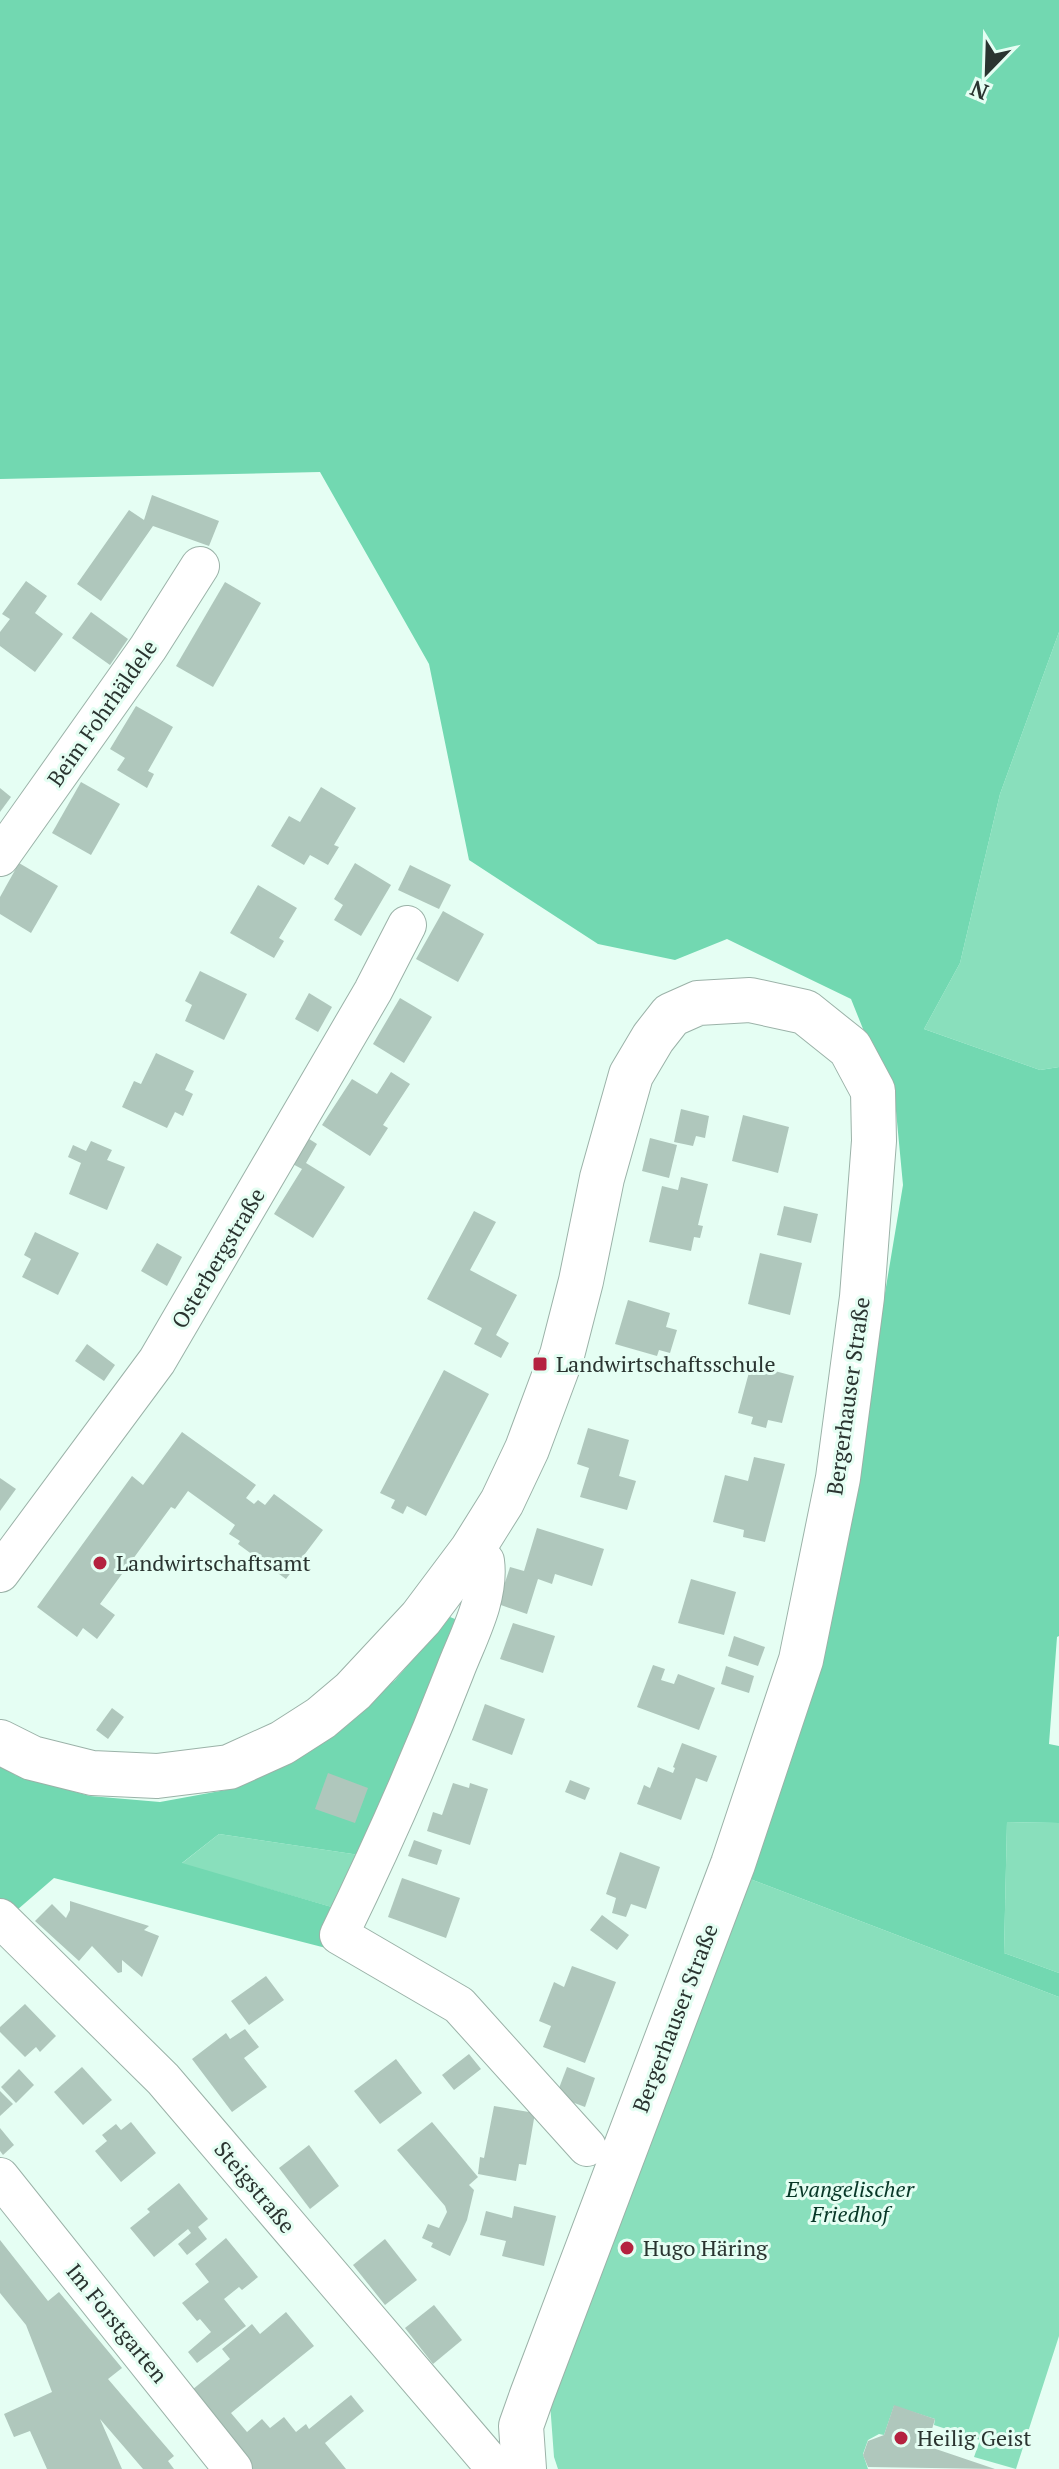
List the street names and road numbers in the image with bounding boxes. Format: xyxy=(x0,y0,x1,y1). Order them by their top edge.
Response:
street label: Beim Fohrhäldele xyxy=(40,634,163,792)
street label: Osterbergstraße xyxy=(164,1182,271,1333)
street label: Bergerhauser Straße xyxy=(819,1295,876,1497)
street label: Bergerhauser Straße xyxy=(625,1919,724,2116)
street label: Steigstraße xyxy=(208,2135,302,2239)
street label: Im Forstgarten xyxy=(60,2257,175,2388)

